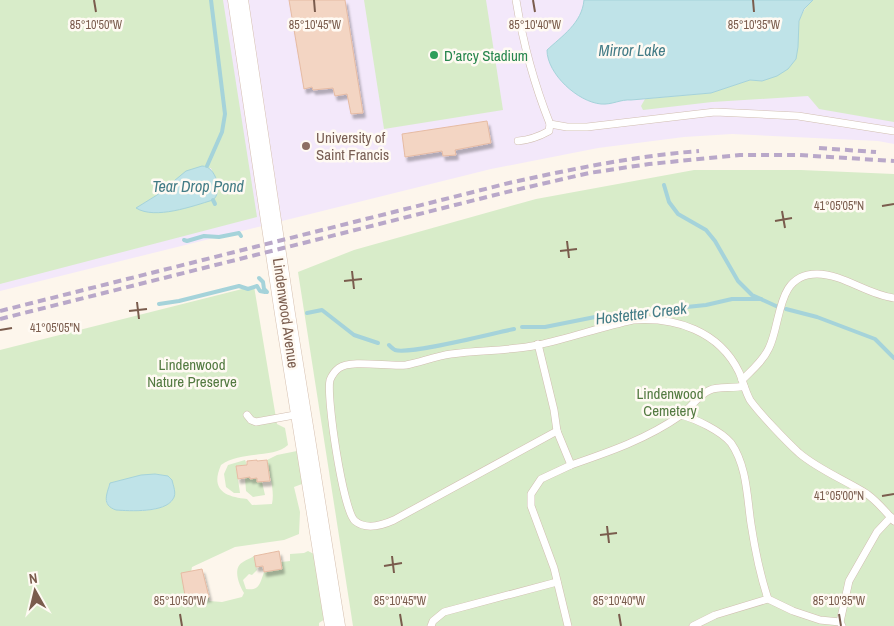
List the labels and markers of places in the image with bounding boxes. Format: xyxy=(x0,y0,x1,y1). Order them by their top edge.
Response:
place label: D’arcy Stadium xyxy=(444,45,528,66)
marker: D’arcy Stadium xyxy=(428,49,440,61)
place label: University of Saint Francis xyxy=(316,127,389,165)
marker: University of Saint Francis xyxy=(300,140,312,152)

